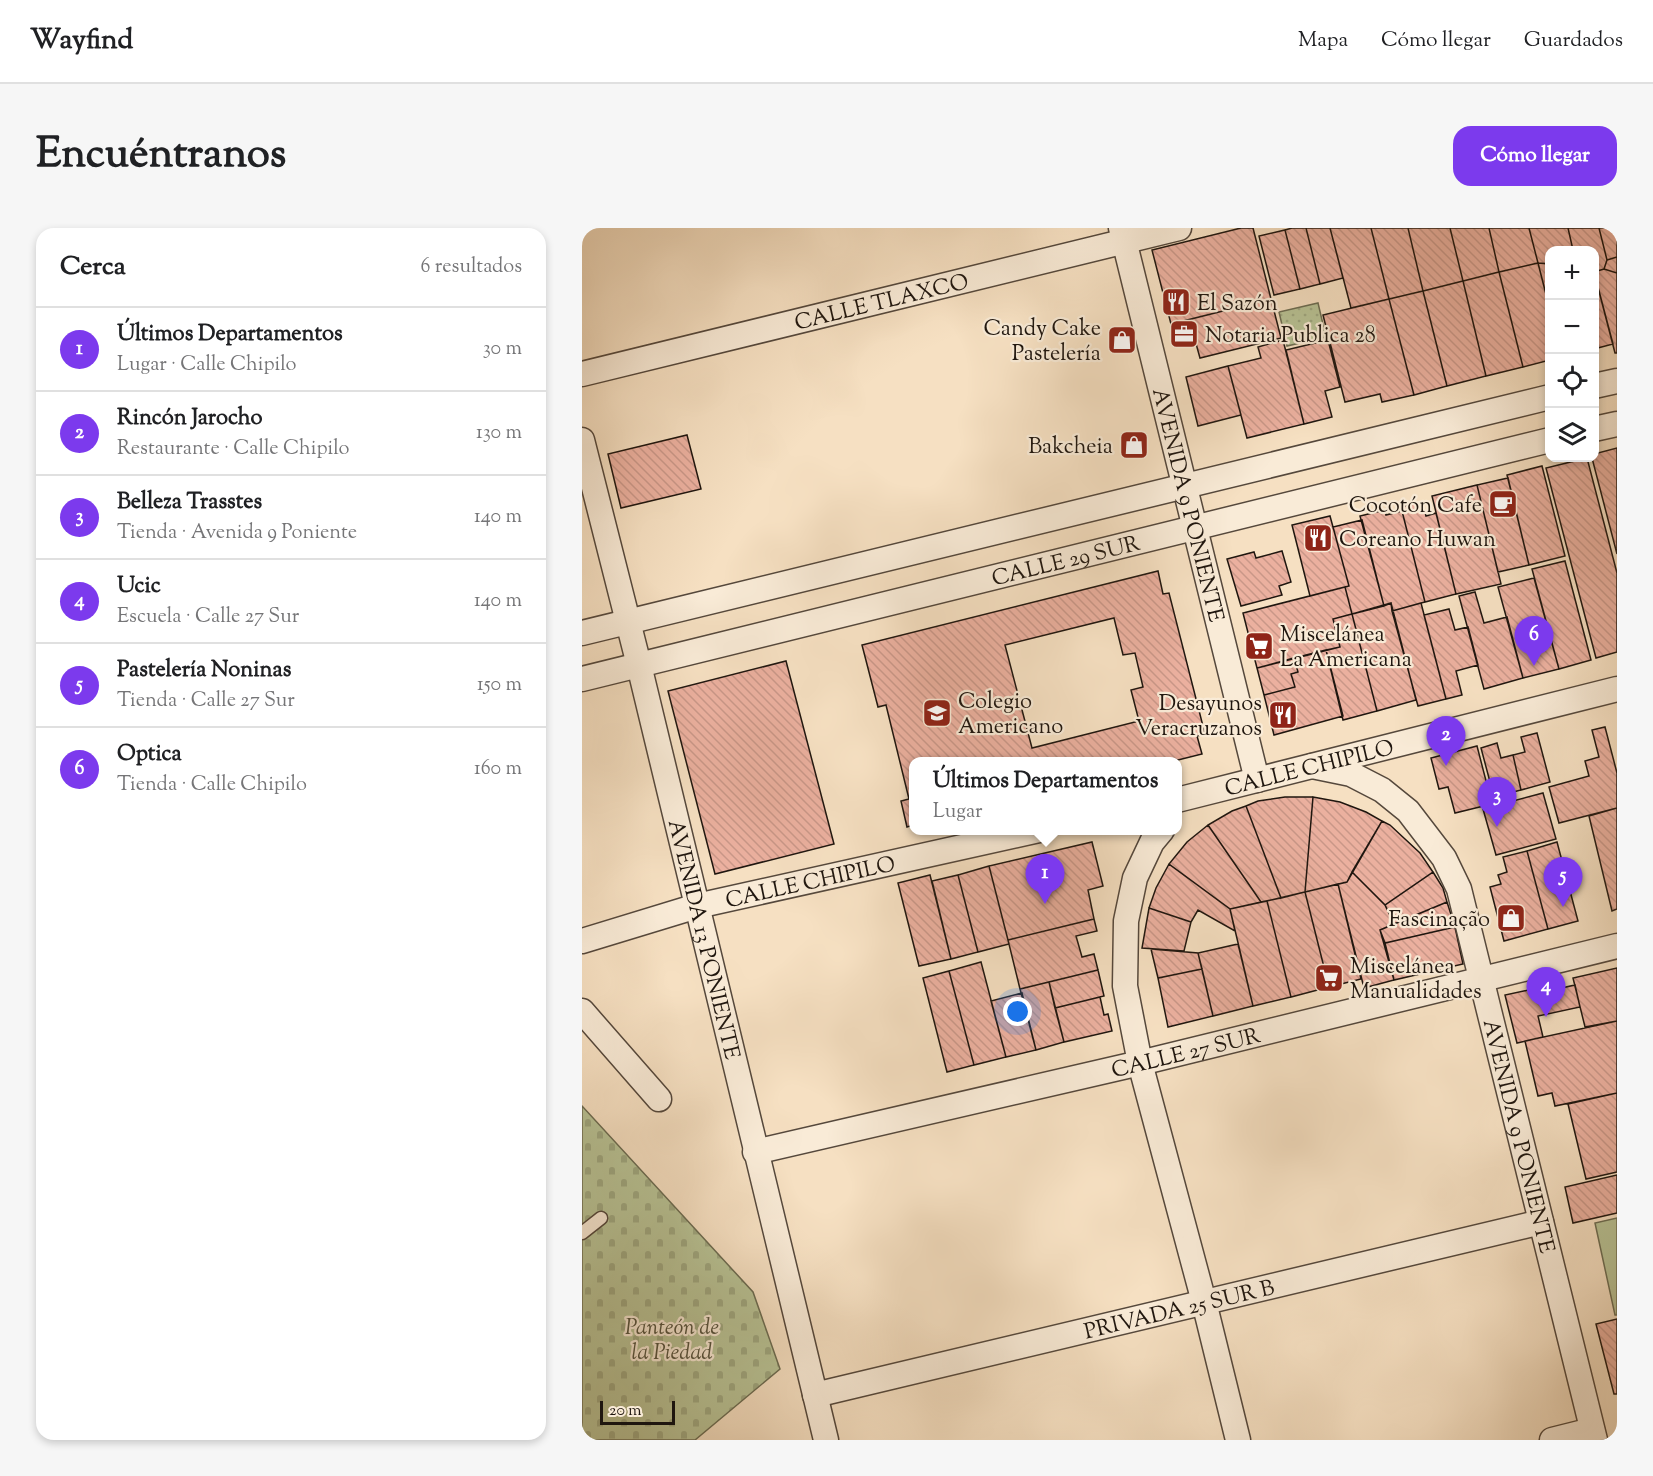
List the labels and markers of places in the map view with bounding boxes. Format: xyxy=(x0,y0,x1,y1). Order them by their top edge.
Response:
restaurant icon: El Sazón xyxy=(1160,286,1192,318)
place label: El Sazón xyxy=(1197,289,1278,321)
place label: Candy Cake Pastelería xyxy=(983,314,1101,371)
office icon: Notaria Publica 28 xyxy=(1168,318,1200,350)
place label: Notaria Publica 28 xyxy=(1205,321,1376,353)
shop icon: Candy Cake Pastelería xyxy=(1106,324,1138,356)
shop icon: Bakcheia xyxy=(1118,429,1150,461)
place label: Bakcheia xyxy=(1028,432,1113,464)
cafe icon: Cocotón Cafe xyxy=(1487,488,1519,520)
place label: Cocotón Cafe xyxy=(1349,491,1482,523)
restaurant icon: Coreano Huwan xyxy=(1302,522,1334,554)
place label: Coreano Huwan xyxy=(1339,525,1496,557)
pin: 6 xyxy=(1514,616,1554,666)
place label: Miscelánea La Americana xyxy=(1280,620,1412,677)
supermarket icon: Miscelánea La Americana xyxy=(1243,630,1275,662)
place label: Colegio Americano xyxy=(958,687,1063,744)
place label: Desayunos Veracruzanos xyxy=(1135,689,1262,746)
school or university icon: Colegio Americano xyxy=(921,697,953,729)
restaurant icon: Desayunos Veracruzanos xyxy=(1267,699,1299,731)
pin: 2 xyxy=(1426,716,1466,766)
pin: 3 xyxy=(1478,778,1516,827)
pin: 1 xyxy=(1026,854,1064,904)
pin: 5 xyxy=(1544,858,1582,907)
shop icon: Fascinação xyxy=(1495,902,1527,934)
place label: Fascinação xyxy=(1389,905,1490,937)
place label: Miscelánea Manualidades xyxy=(1350,952,1482,1009)
supermarket icon: Miscelánea Manualidades xyxy=(1313,962,1345,994)
pin: 4 xyxy=(1526,968,1566,1017)

